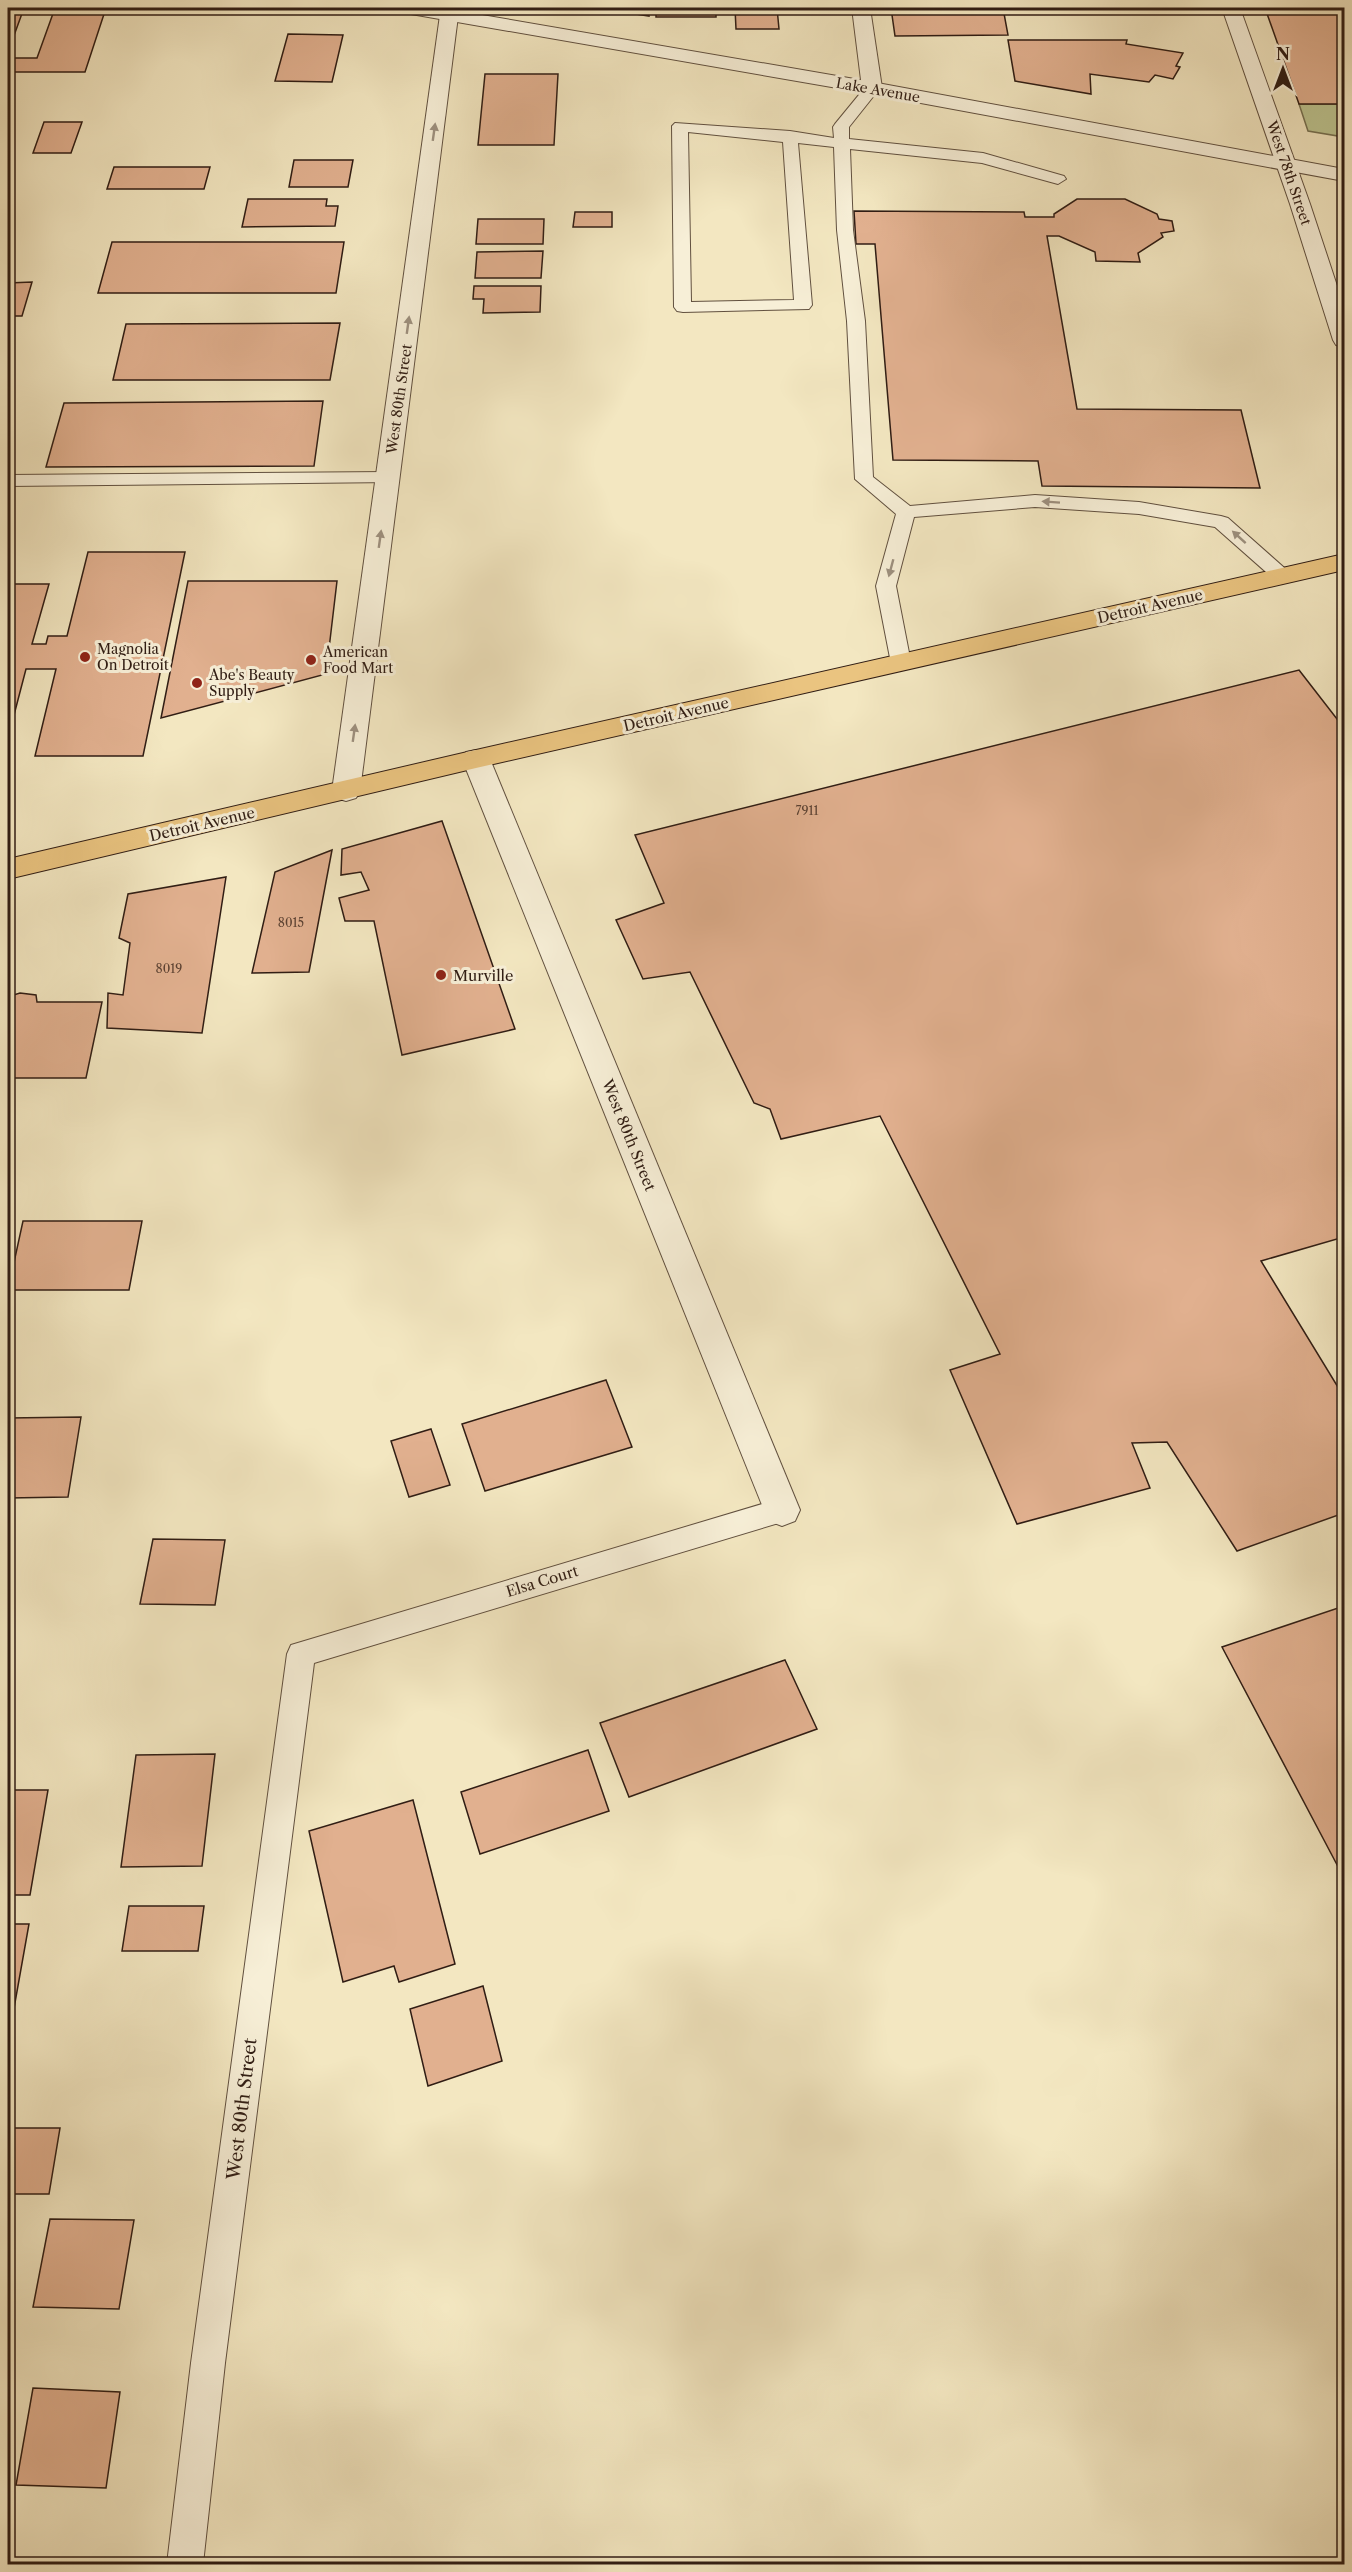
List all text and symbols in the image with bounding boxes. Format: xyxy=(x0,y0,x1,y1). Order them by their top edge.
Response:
north arrow xyxy=(1253,39,1313,99)
text: N xyxy=(1276,44,1290,64)
street label: Lake Avenue xyxy=(835,74,922,106)
street label: West 78th Street xyxy=(1262,118,1315,227)
one-way arrow xyxy=(429,122,439,141)
one-way arrow xyxy=(404,316,413,335)
street label: West 80th Street xyxy=(382,343,416,456)
one-way arrow xyxy=(1041,498,1060,507)
one-way arrow xyxy=(375,530,384,549)
one-way arrow xyxy=(1231,531,1247,544)
one-way arrow xyxy=(885,559,895,577)
street label: Detroit Avenue xyxy=(1095,585,1205,627)
place label: Magnolia On Detroit xyxy=(97,640,169,674)
place label: American Food Mart xyxy=(322,643,393,677)
marker: Magnolia On Detroit xyxy=(78,650,92,664)
marker: American Food Mart xyxy=(304,653,318,667)
place label: Abe's Beauty Supply xyxy=(208,666,295,700)
marker: Abe's Beauty Supply xyxy=(190,676,204,690)
street label: Detroit Avenue xyxy=(621,693,731,735)
one-way arrow xyxy=(350,723,359,742)
street label: Detroit Avenue xyxy=(147,803,257,845)
house number: 7911 xyxy=(795,803,819,818)
house number: 8015 xyxy=(278,915,304,930)
house number: 8019 xyxy=(156,961,182,976)
place label: Murville xyxy=(453,966,513,985)
marker: Murville xyxy=(434,968,448,982)
street label: West 80th Street xyxy=(598,1075,660,1194)
street label: Elsa Court xyxy=(504,1561,581,1601)
street label: West 80th Street xyxy=(222,2036,262,2182)

